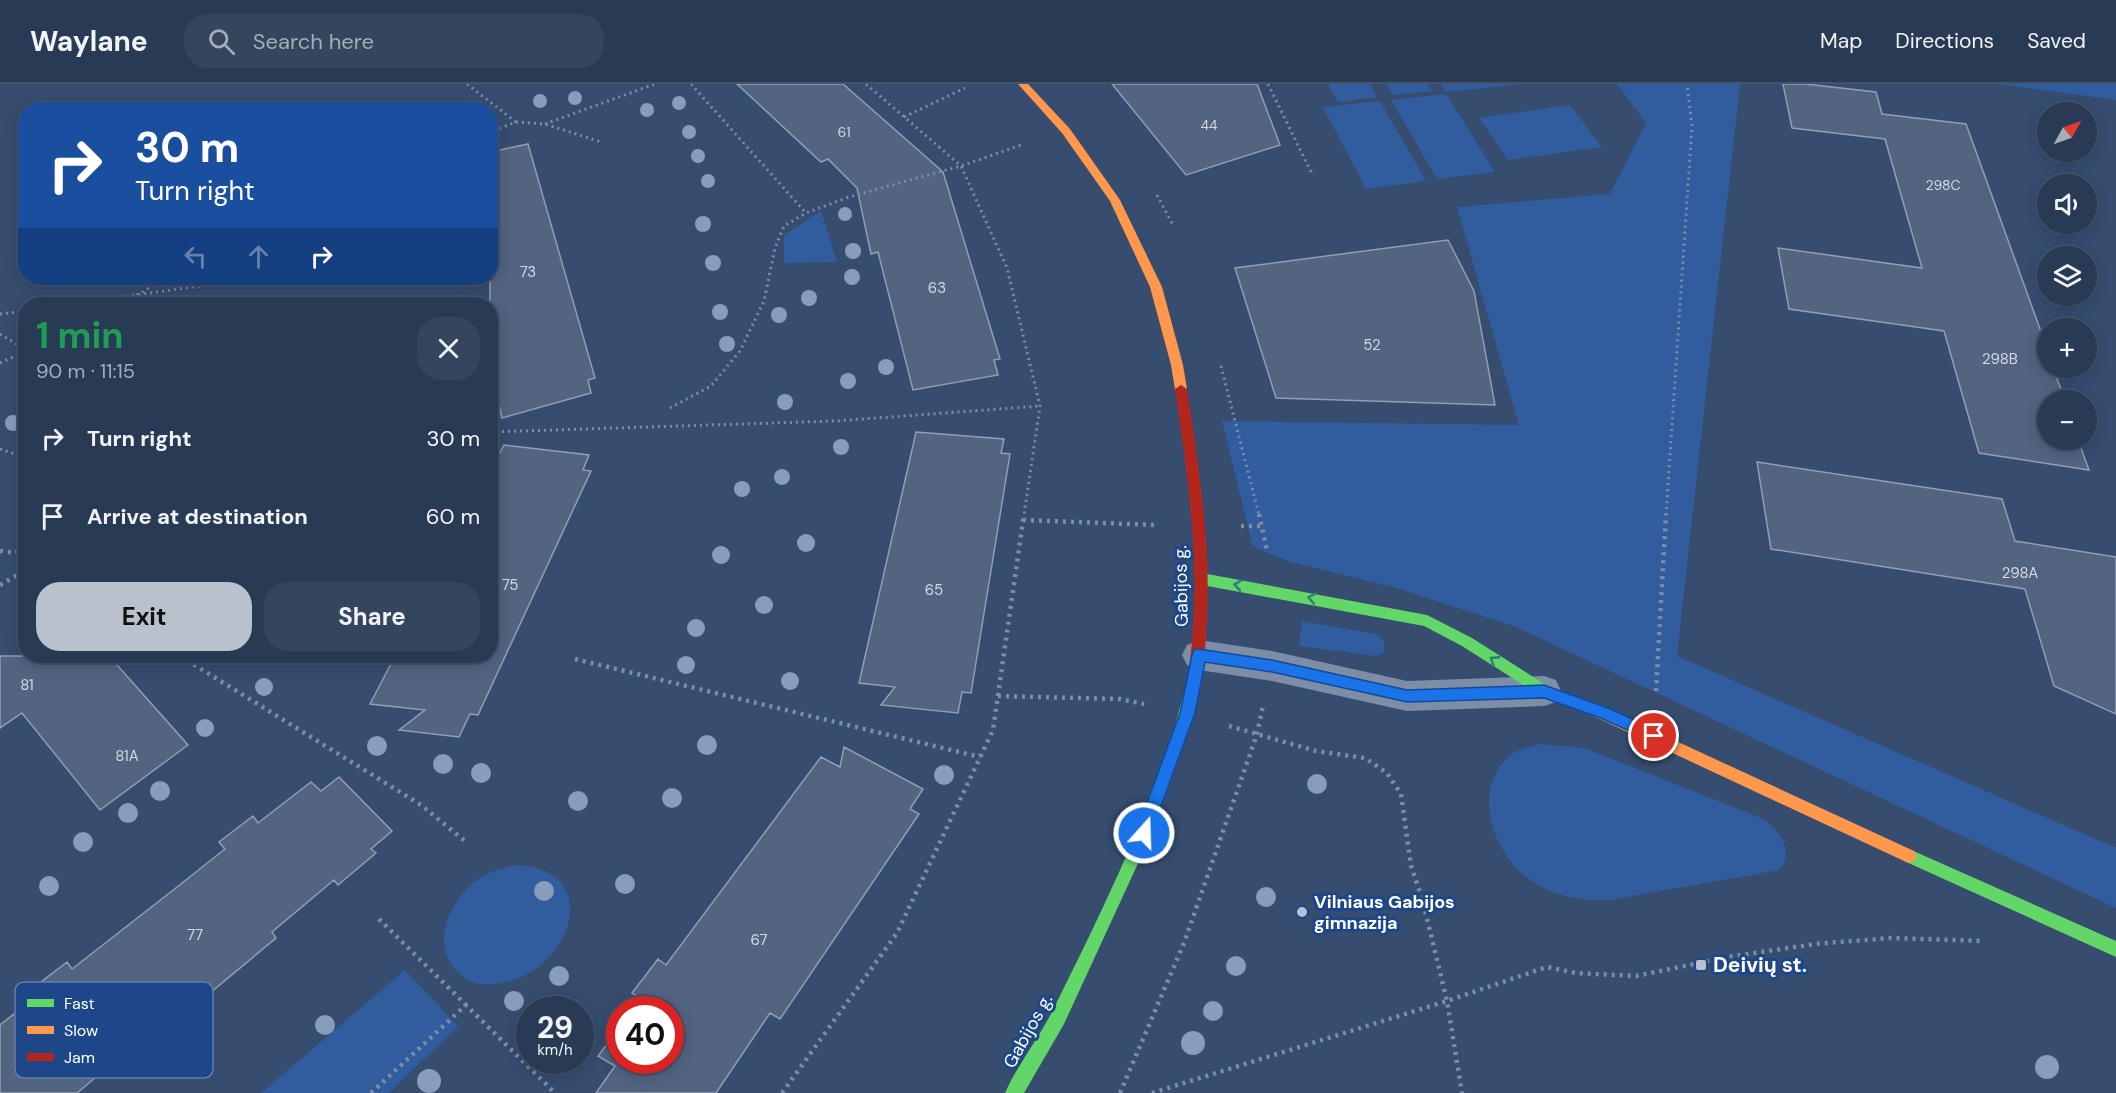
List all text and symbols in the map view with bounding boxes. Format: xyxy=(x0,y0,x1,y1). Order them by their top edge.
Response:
search box xyxy=(184,14,604,68)
text: Waylane xyxy=(30,23,148,60)
icon: search xyxy=(205,25,238,58)
text: Search here xyxy=(253,27,374,56)
text: Map xyxy=(1820,27,1862,55)
text: Directions xyxy=(1895,27,1994,55)
text: Saved xyxy=(2027,27,2086,55)
north arrow xyxy=(2037,102,2097,162)
map controls xyxy=(2037,102,2097,450)
house number: 44 xyxy=(1201,116,1218,134)
text: 30 m xyxy=(135,120,239,175)
house number: 61 xyxy=(837,123,851,141)
icon: right xyxy=(36,126,114,204)
text: Turn right xyxy=(135,173,255,208)
button: sound xyxy=(2037,174,2097,234)
house number: 298C xyxy=(1925,176,1961,194)
icon: left xyxy=(179,240,212,273)
icon: ahead xyxy=(242,240,275,273)
icon: right xyxy=(305,240,338,273)
button: layers xyxy=(2037,246,2097,306)
house number: 73 xyxy=(520,262,536,282)
house number: 63 xyxy=(928,278,946,298)
text: 1 min xyxy=(36,312,124,359)
button: close xyxy=(417,317,480,380)
button: + xyxy=(2037,318,2097,378)
house number: 52 xyxy=(1363,335,1381,355)
house number: 298B xyxy=(1982,349,2018,369)
text: 90 m · 11:15 xyxy=(36,358,135,384)
button: − xyxy=(2037,390,2097,450)
icon: right xyxy=(36,422,69,455)
text: Turn right xyxy=(87,424,192,453)
text: 30 m xyxy=(426,424,480,453)
icon: arrive xyxy=(36,500,69,533)
text: Arrive at destination xyxy=(87,502,308,531)
text: 60 m xyxy=(426,502,480,531)
street label: Gabijos g. xyxy=(1168,545,1194,627)
house number: 298A xyxy=(2002,563,2038,583)
house number: 75 xyxy=(502,575,518,595)
one-way arrow xyxy=(1234,579,1244,592)
house number: 65 xyxy=(925,580,943,600)
button: Exit xyxy=(36,582,252,651)
button: Share xyxy=(264,582,480,651)
one-way arrow xyxy=(1307,592,1317,605)
one-way arrow xyxy=(1490,656,1501,667)
house number: 81 xyxy=(20,675,34,695)
pin xyxy=(1628,710,1679,761)
icon: arrive xyxy=(1637,719,1670,752)
house number: 81A xyxy=(115,746,139,766)
position arrow xyxy=(1112,801,1176,865)
place label: Vilniaus Gabijos gimnazija xyxy=(1314,890,1455,935)
marker: Vilniaus Gabijos gimnazija xyxy=(1295,905,1309,919)
house number: 77 xyxy=(187,925,203,945)
house number: 67 xyxy=(750,930,768,950)
place label: Deivių st. xyxy=(1713,951,1807,979)
marker: Deivių st. xyxy=(1694,958,1708,972)
legend xyxy=(15,982,213,1078)
street label: Gabijos g. xyxy=(998,990,1058,1072)
text: Fast xyxy=(64,993,95,1014)
speed limit sign: 40 xyxy=(606,996,684,1074)
text: 29 xyxy=(537,1008,573,1047)
text: Slow xyxy=(64,1020,98,1041)
text: km/h xyxy=(537,1040,573,1060)
text: Jam xyxy=(64,1047,95,1068)

